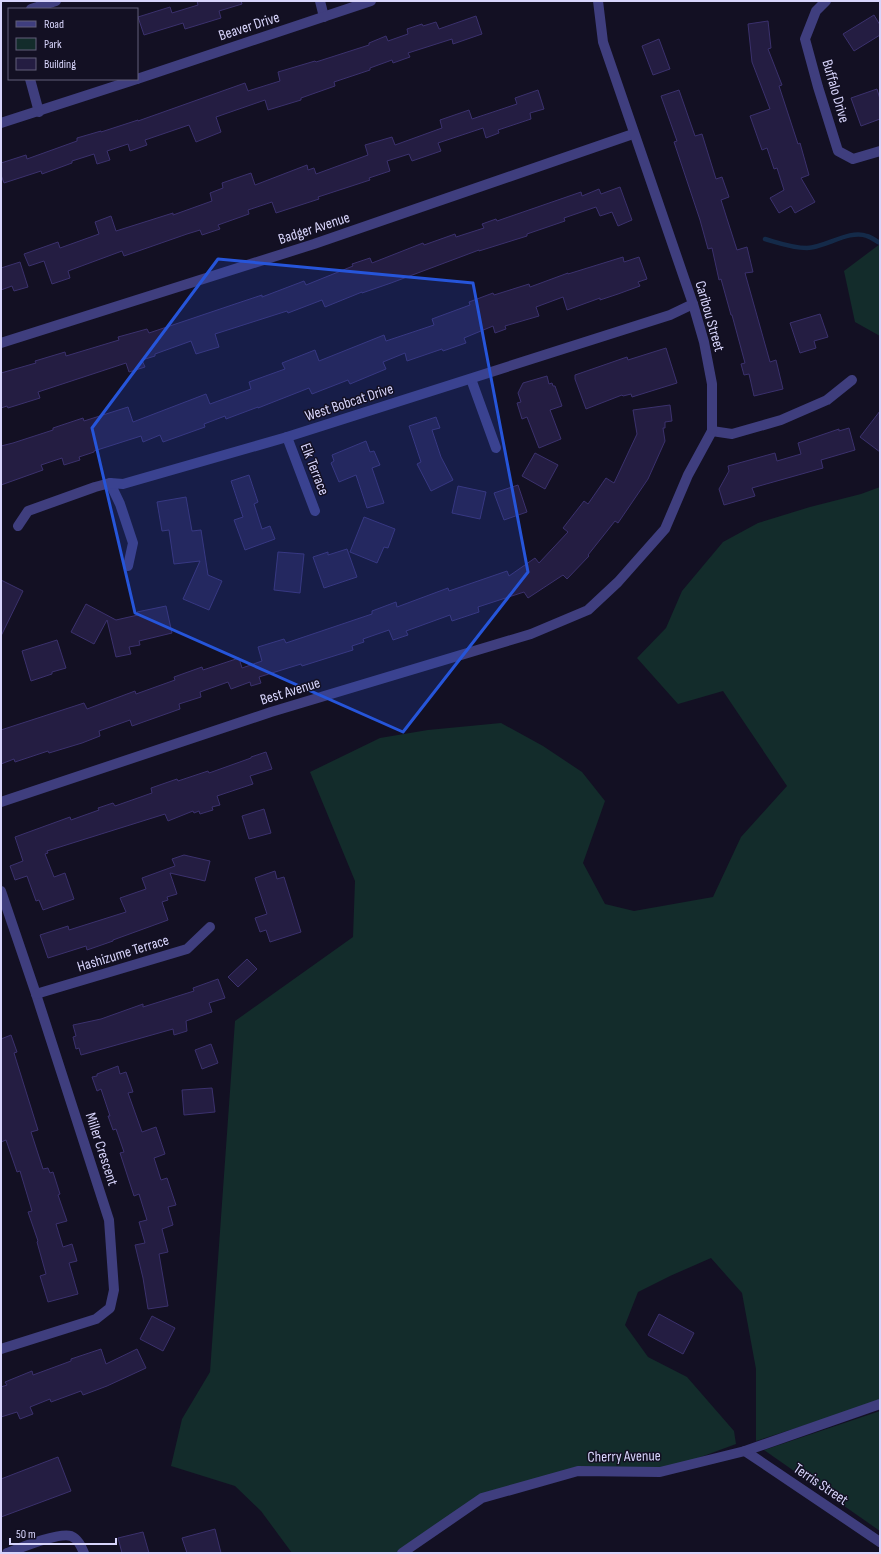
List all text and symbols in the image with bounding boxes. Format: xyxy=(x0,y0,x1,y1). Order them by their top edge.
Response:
legend xyxy=(8,8,138,80)
street label: Beaver Drive xyxy=(216,8,282,45)
text: Road xyxy=(44,17,64,32)
text: Park xyxy=(44,37,62,52)
text: Building xyxy=(44,57,76,72)
street label: Buffalo Drive xyxy=(817,57,854,125)
street label: Badger Avenue xyxy=(276,208,352,249)
street label: Caribou Street xyxy=(690,279,729,354)
street label: West Bobcat Drive xyxy=(303,379,396,426)
street label: Elk Terrace xyxy=(296,440,333,498)
street label: Best Avenue xyxy=(258,673,322,710)
street label: Hashizume Terrace xyxy=(75,931,171,976)
street label: Miller Crescent xyxy=(81,1110,122,1189)
street label: Cherry Avenue xyxy=(587,1446,661,1467)
street label: Terris Street xyxy=(790,1459,852,1510)
scale bar xyxy=(10,1520,116,1546)
text: 50 m xyxy=(16,1527,36,1542)

